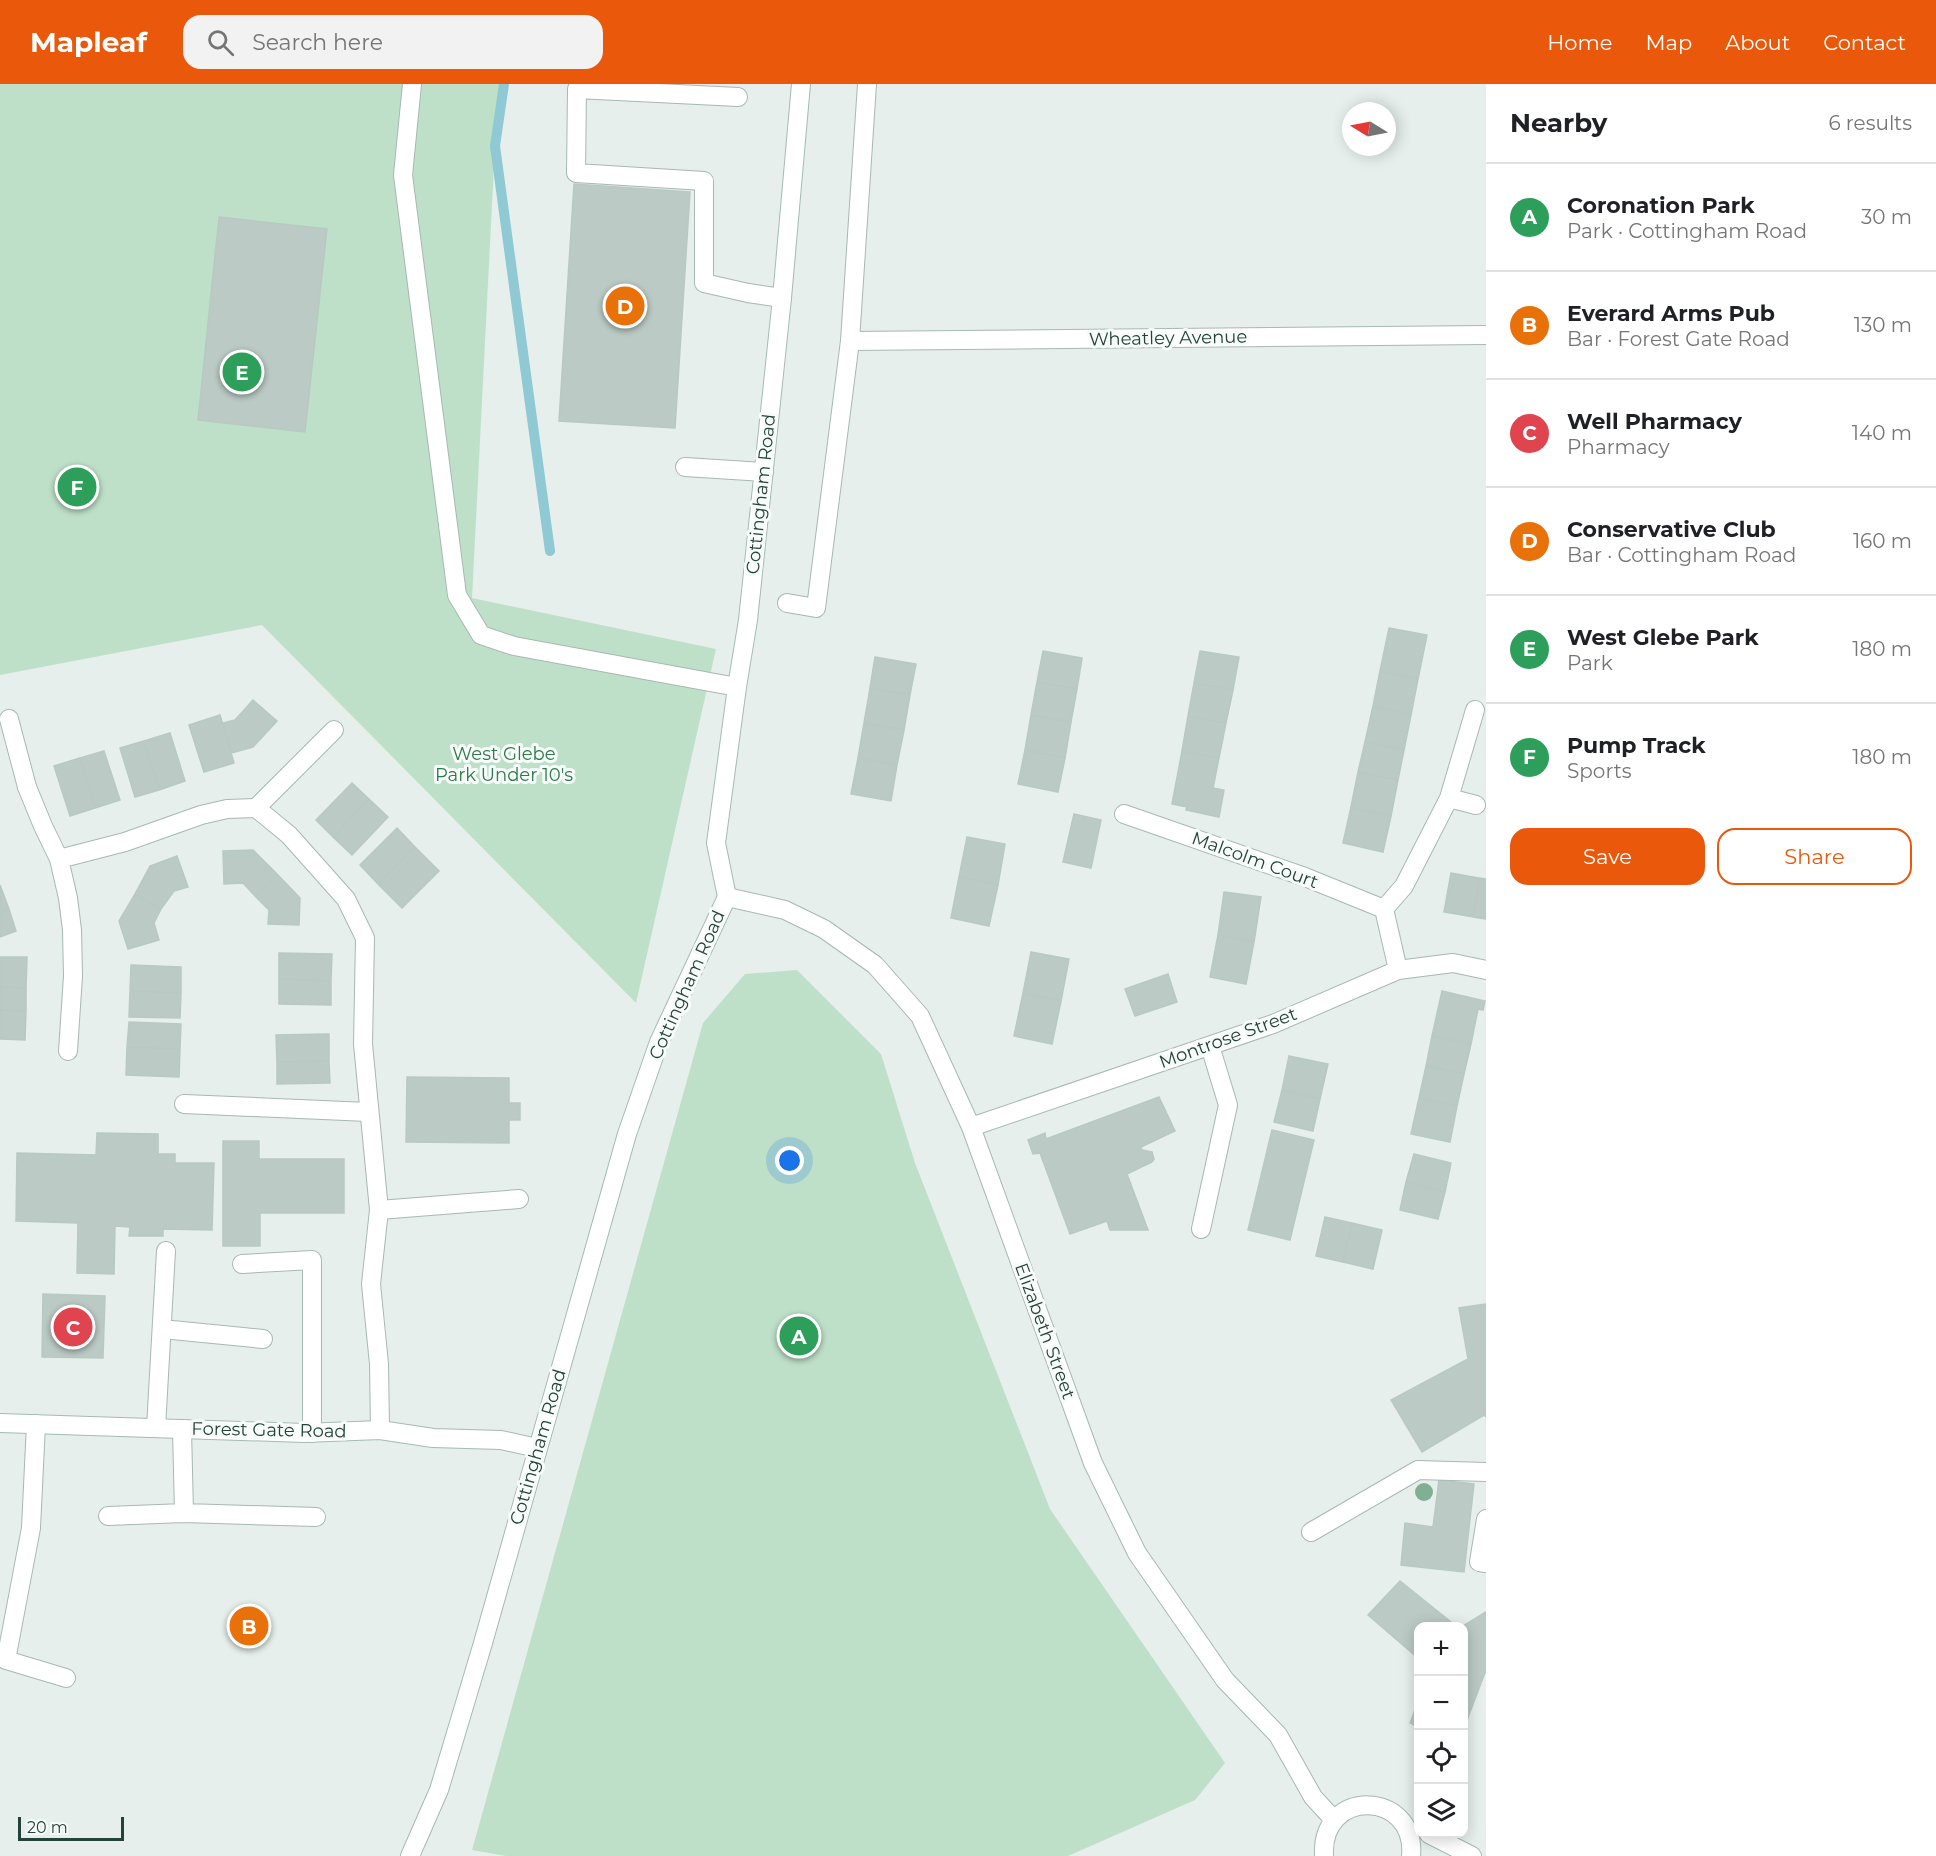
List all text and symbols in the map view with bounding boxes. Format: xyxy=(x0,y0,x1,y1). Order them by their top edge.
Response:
search box xyxy=(183,15,603,69)
text: Mapleaf xyxy=(30,25,147,59)
icon: search xyxy=(204,26,237,59)
text: Search here xyxy=(252,29,383,56)
text: Home xyxy=(1547,30,1612,55)
text: Map xyxy=(1645,30,1692,55)
text: About xyxy=(1725,30,1790,55)
text: Contact xyxy=(1823,30,1906,55)
north arrow xyxy=(1342,102,1396,156)
text: Nearby xyxy=(1510,107,1607,139)
text: 6 results xyxy=(1828,111,1912,135)
text: Coronation Park xyxy=(1567,192,1755,219)
text: A xyxy=(1522,205,1537,229)
text: 30 m xyxy=(1861,205,1912,229)
text: Park · Cottingham Road xyxy=(1567,219,1807,243)
pin: D xyxy=(606,284,644,328)
text: Everard Arms Pub xyxy=(1567,300,1775,327)
text: B xyxy=(1522,313,1537,337)
text: 130 m xyxy=(1854,313,1912,337)
street label: Wheatley Avenue xyxy=(1089,326,1247,350)
text: Bar · Forest Gate Road xyxy=(1567,327,1790,351)
pin: E xyxy=(222,350,262,394)
text: Well Pharmacy xyxy=(1567,408,1742,435)
street label: Cottingham Road xyxy=(742,413,780,575)
text: C xyxy=(1522,421,1537,445)
text: 140 m xyxy=(1852,421,1912,445)
text: Pharmacy xyxy=(1567,435,1670,459)
pin: F xyxy=(58,464,97,510)
text: Conservative Club xyxy=(1567,516,1776,543)
text: D xyxy=(1521,529,1538,553)
text: 160 m xyxy=(1853,529,1912,553)
text: Bar · Cottingham Road xyxy=(1567,543,1796,567)
text: West Glebe Park xyxy=(1567,624,1759,651)
text: E xyxy=(1523,637,1536,661)
text: 180 m xyxy=(1852,637,1912,661)
text: Park xyxy=(1567,651,1613,675)
text: Pump Track xyxy=(1567,732,1706,759)
park label: West Glebe Park Under 10's xyxy=(435,743,573,786)
text: F xyxy=(1523,745,1536,769)
text: 180 m xyxy=(1852,745,1912,769)
text: Sports xyxy=(1567,759,1632,783)
street label: Malcolm Court xyxy=(1189,827,1321,893)
button: Save xyxy=(1510,828,1705,885)
button: Share xyxy=(1717,828,1912,885)
street label: Cottingham Road xyxy=(644,907,730,1063)
street label: Montrose Street xyxy=(1156,1003,1300,1073)
your location xyxy=(775,1146,804,1175)
street label: Elizabeth Street xyxy=(1010,1260,1080,1402)
pin: C xyxy=(54,1304,92,1350)
pin: A xyxy=(780,1314,818,1358)
street label: Cottingham Road xyxy=(505,1367,571,1527)
street label: Forest Gate Road xyxy=(191,1418,347,1442)
pin: B xyxy=(230,1604,268,1648)
map controls xyxy=(1414,1622,1468,1838)
button: + xyxy=(1414,1622,1468,1676)
button: − xyxy=(1414,1676,1468,1730)
button: locate xyxy=(1414,1730,1468,1784)
button: layers xyxy=(1414,1784,1468,1838)
scale bar xyxy=(18,1814,124,1842)
text: 20 m xyxy=(27,1818,68,1837)

